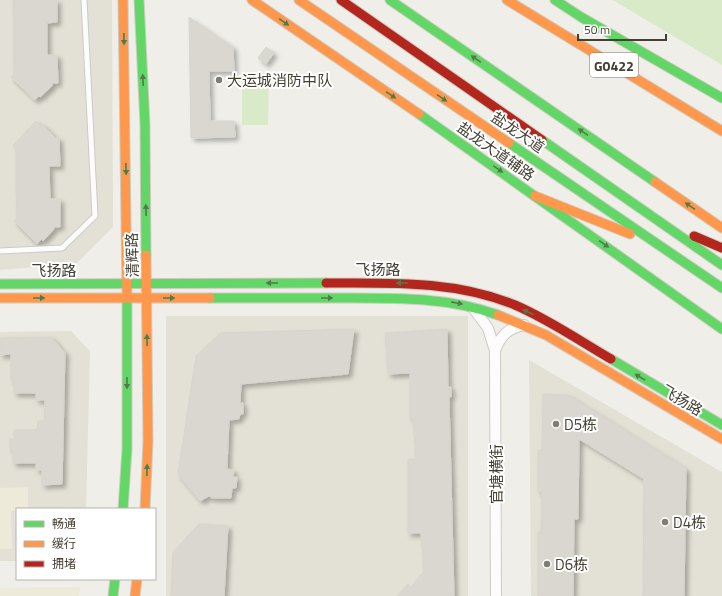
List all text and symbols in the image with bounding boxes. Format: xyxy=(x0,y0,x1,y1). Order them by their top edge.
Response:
scale bar xyxy=(578,16,666,42)
one-way arrow xyxy=(279,18,289,26)
text: 50 m xyxy=(584,20,610,39)
one-way arrow xyxy=(120,33,127,45)
road number: G0422 xyxy=(590,53,638,77)
one-way arrow xyxy=(470,55,481,62)
place label: 大运城消防中队 xyxy=(227,69,332,92)
one-way arrow xyxy=(139,74,146,86)
marker: 大运城消防中队 xyxy=(214,75,224,85)
one-way arrow xyxy=(386,91,397,99)
one-way arrow xyxy=(437,94,448,102)
street label: 盐龙大道 xyxy=(487,106,549,158)
street label: 盐龙大道辅路 xyxy=(453,116,539,186)
one-way arrow xyxy=(577,128,588,136)
one-way arrow xyxy=(122,163,129,175)
one-way arrow xyxy=(493,165,504,173)
one-way arrow xyxy=(685,202,695,210)
one-way arrow xyxy=(143,203,149,216)
street label: 清辉路 xyxy=(120,232,144,278)
one-way arrow xyxy=(599,240,610,248)
street label: 飞扬路 xyxy=(355,258,401,281)
street label: 飞扬路 xyxy=(31,259,77,282)
one-way arrow xyxy=(265,280,278,286)
one-way arrow xyxy=(395,280,408,286)
one-way arrow xyxy=(33,295,46,301)
one-way arrow xyxy=(163,295,176,301)
one-way arrow xyxy=(321,295,334,301)
one-way arrow xyxy=(451,301,463,307)
one-way arrow xyxy=(522,309,533,315)
one-way arrow xyxy=(144,333,150,346)
one-way arrow xyxy=(634,373,646,380)
one-way arrow xyxy=(124,377,130,390)
street label: 飞扬路 xyxy=(657,379,707,421)
place label: D5栋 xyxy=(564,413,597,436)
marker: D5栋 xyxy=(551,419,561,429)
street label: 官塘横街 xyxy=(485,444,508,504)
one-way arrow xyxy=(144,463,150,476)
legend xyxy=(16,508,156,580)
place label: D4栋 xyxy=(673,511,706,534)
text: 畅通 xyxy=(52,514,76,533)
marker: D4栋 xyxy=(660,517,670,527)
text: 缓行 xyxy=(52,534,76,553)
place label: D6栋 xyxy=(555,553,588,576)
text: 拥堵 xyxy=(52,554,76,573)
marker: D6栋 xyxy=(542,559,552,569)

